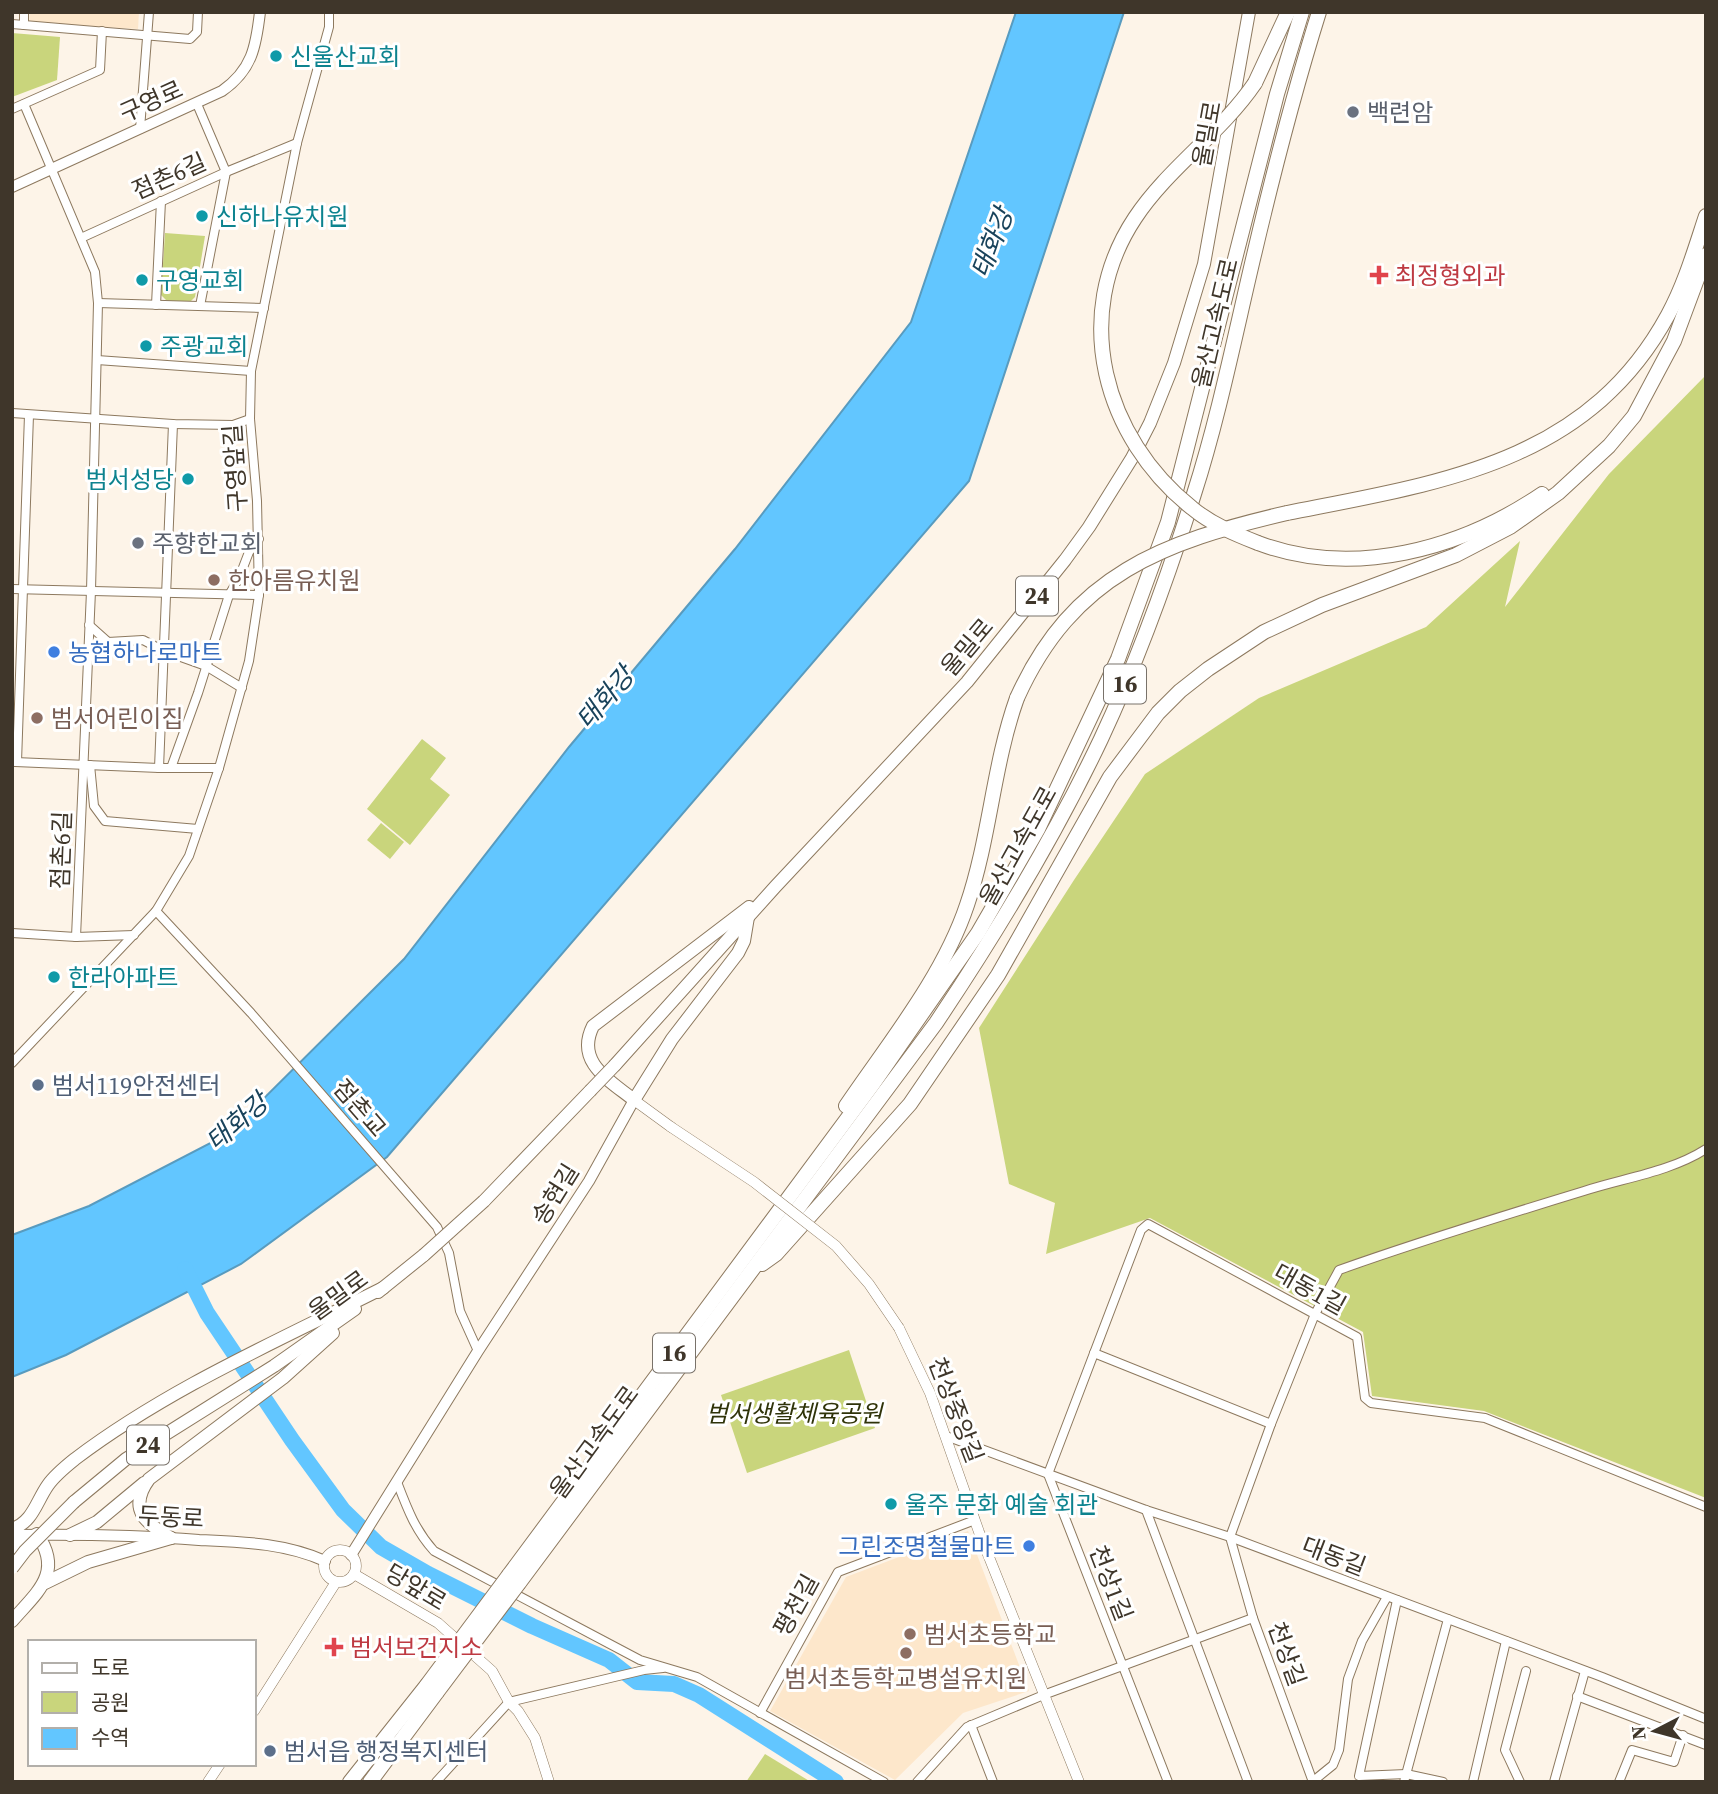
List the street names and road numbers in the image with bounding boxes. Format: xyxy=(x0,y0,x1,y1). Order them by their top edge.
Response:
street label: 구영로 xyxy=(114,72,188,130)
street label: 울밀로 xyxy=(1185,99,1229,169)
street label: 점촌6길 xyxy=(127,145,211,207)
street label: 울산고속도로 xyxy=(1184,255,1246,391)
street label: 구영앞길 xyxy=(215,423,255,513)
road number: 24 xyxy=(1016,576,1058,616)
street label: 울밀로 xyxy=(933,611,1001,683)
road number: 16 xyxy=(1104,664,1146,704)
street label: 울산고속도로 xyxy=(971,780,1065,912)
street label: 점촌6길 xyxy=(43,810,79,890)
street label: 점촌교 xyxy=(326,1072,394,1144)
street label: 송현길 xyxy=(523,1157,587,1231)
street label: 대동1길 xyxy=(1268,1256,1352,1322)
street label: 울밀로 xyxy=(302,1262,374,1328)
road number: 16 xyxy=(653,1334,695,1372)
street label: 천상중앙길 xyxy=(921,1353,991,1467)
street label: 울산고속도로 xyxy=(542,1379,646,1505)
road number: 24 xyxy=(127,1426,169,1464)
street label: 두동로 xyxy=(137,1499,205,1535)
street label: 대동길 xyxy=(1297,1529,1371,1583)
street label: 천상1길 xyxy=(1082,1541,1140,1625)
street label: 당앞로 xyxy=(379,1556,453,1618)
street label: 평천길 xyxy=(766,1568,826,1642)
street label: 천상길 xyxy=(1260,1617,1314,1691)

